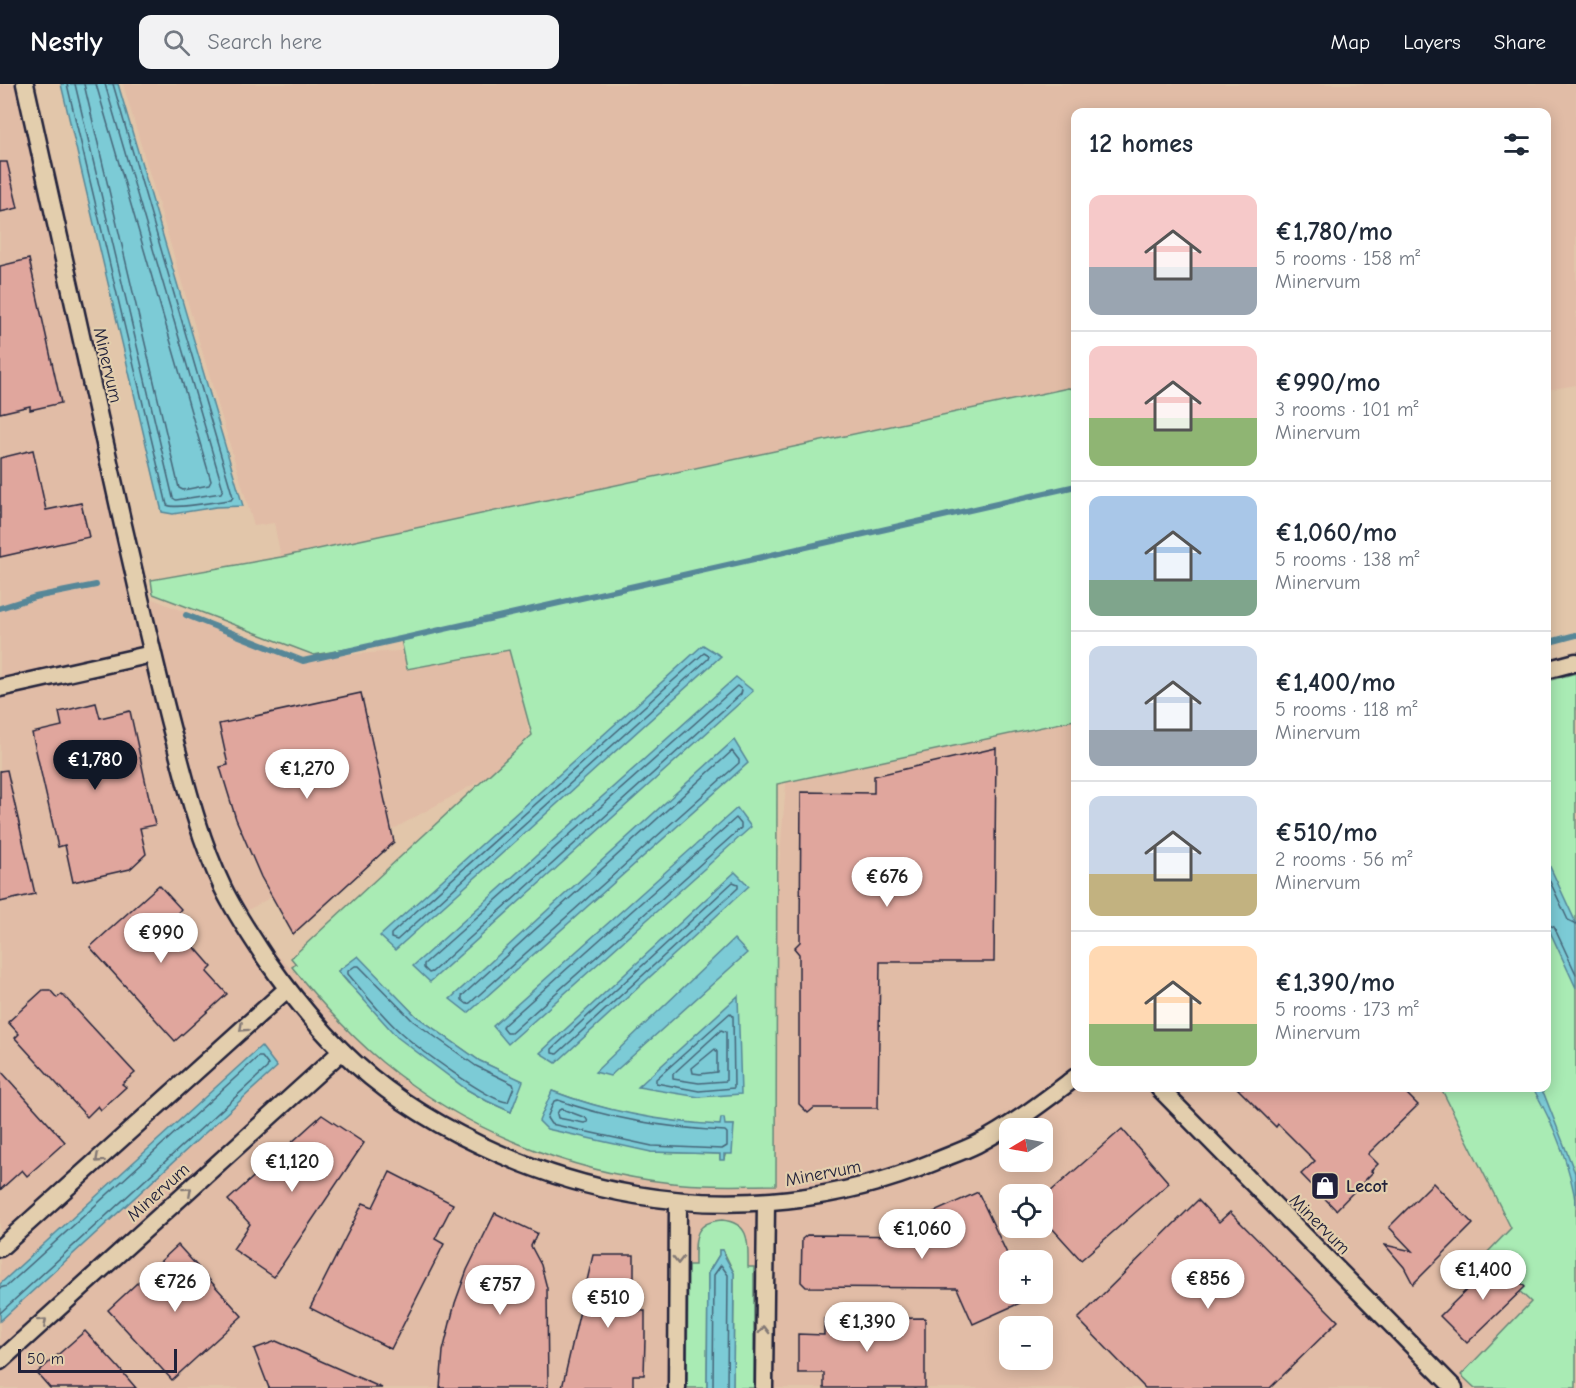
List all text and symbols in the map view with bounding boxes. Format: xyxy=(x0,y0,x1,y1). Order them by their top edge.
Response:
search box xyxy=(139,15,559,69)
text: Nestly xyxy=(30,26,103,58)
icon: search xyxy=(160,26,193,59)
text: Search here xyxy=(208,29,322,55)
text: Map xyxy=(1331,30,1370,54)
text: Layers xyxy=(1403,30,1461,54)
text: Share xyxy=(1494,30,1546,54)
icon: filters xyxy=(1500,128,1533,161)
text: 12 homes xyxy=(1089,129,1193,159)
text: €1,780/mo xyxy=(1275,217,1393,247)
icon: home xyxy=(1137,219,1209,291)
text: 5 rooms · 158 m² xyxy=(1275,247,1420,270)
text: Minervum xyxy=(1275,270,1360,293)
street label: Minervum xyxy=(89,325,126,405)
text: €990/mo xyxy=(1275,368,1381,398)
icon: home xyxy=(1137,370,1209,442)
text: 3 rooms · 101 m² xyxy=(1275,398,1419,421)
text: Minervum xyxy=(1275,421,1360,444)
text: €1,060/mo xyxy=(1275,518,1397,548)
icon: home xyxy=(1137,520,1209,592)
text: 5 rooms · 138 m² xyxy=(1275,548,1420,571)
text: Minervum xyxy=(1275,571,1360,594)
text: €1,400/mo xyxy=(1275,668,1396,698)
icon: home xyxy=(1137,670,1209,742)
text: 5 rooms · 118 m² xyxy=(1275,698,1417,721)
text: Minervum xyxy=(1275,721,1360,744)
pin: €1,780 xyxy=(46,740,144,791)
text: €1,780 xyxy=(67,748,123,771)
pin: €1,270 xyxy=(258,749,356,800)
text: €1,270 xyxy=(279,757,335,780)
text: €510/mo xyxy=(1275,818,1377,848)
icon: home xyxy=(1137,820,1209,892)
text: 2 rooms · 56 m² xyxy=(1275,848,1413,871)
pin: €676 xyxy=(851,857,923,908)
text: €676 xyxy=(866,865,908,888)
text: Minervum xyxy=(1275,871,1360,894)
pin: €990 xyxy=(125,913,197,964)
text: €990 xyxy=(138,921,184,944)
text: €1,390/mo xyxy=(1275,968,1395,998)
icon: home xyxy=(1137,970,1209,1042)
text: 5 rooms · 173 m² xyxy=(1275,998,1419,1021)
one-way arrow xyxy=(240,1021,250,1032)
text: Minervum xyxy=(1275,1021,1360,1044)
north arrow xyxy=(999,1118,1053,1172)
map controls xyxy=(999,1118,1053,1370)
pin: €1,120 xyxy=(243,1142,341,1193)
text: €1,120 xyxy=(265,1150,319,1173)
one-way arrow xyxy=(95,1152,106,1163)
street label: Minervum xyxy=(783,1156,863,1191)
street label: Minervum xyxy=(123,1159,194,1226)
shop icon: Lecot xyxy=(1309,1170,1341,1202)
place label: Lecot xyxy=(1346,1176,1389,1197)
button: locate xyxy=(999,1184,1053,1238)
one-way arrow xyxy=(181,1187,192,1198)
street label: Minervum xyxy=(1285,1190,1354,1259)
pin: €1,060 xyxy=(873,1209,971,1260)
text: €1,060 xyxy=(893,1217,951,1240)
button: + xyxy=(999,1250,1053,1304)
pin: €1,400 xyxy=(1434,1250,1532,1301)
one-way arrow xyxy=(672,1256,684,1265)
text: €1,400 xyxy=(1454,1258,1512,1281)
pin: €856 xyxy=(1172,1259,1244,1310)
pin: €726 xyxy=(139,1262,211,1313)
pin: €757 xyxy=(464,1265,536,1316)
text: €856 xyxy=(1185,1267,1231,1290)
text: €726 xyxy=(153,1270,197,1293)
text: €757 xyxy=(479,1273,521,1296)
pin: €510 xyxy=(572,1278,644,1329)
text: €510 xyxy=(586,1286,630,1309)
pin: €1,390 xyxy=(818,1302,916,1353)
text: €1,390 xyxy=(838,1310,896,1333)
button: − xyxy=(999,1316,1053,1370)
one-way arrow xyxy=(37,1318,47,1329)
one-way arrow xyxy=(758,1325,770,1334)
scale bar xyxy=(18,1346,177,1374)
text: 50 m xyxy=(27,1350,64,1368)

